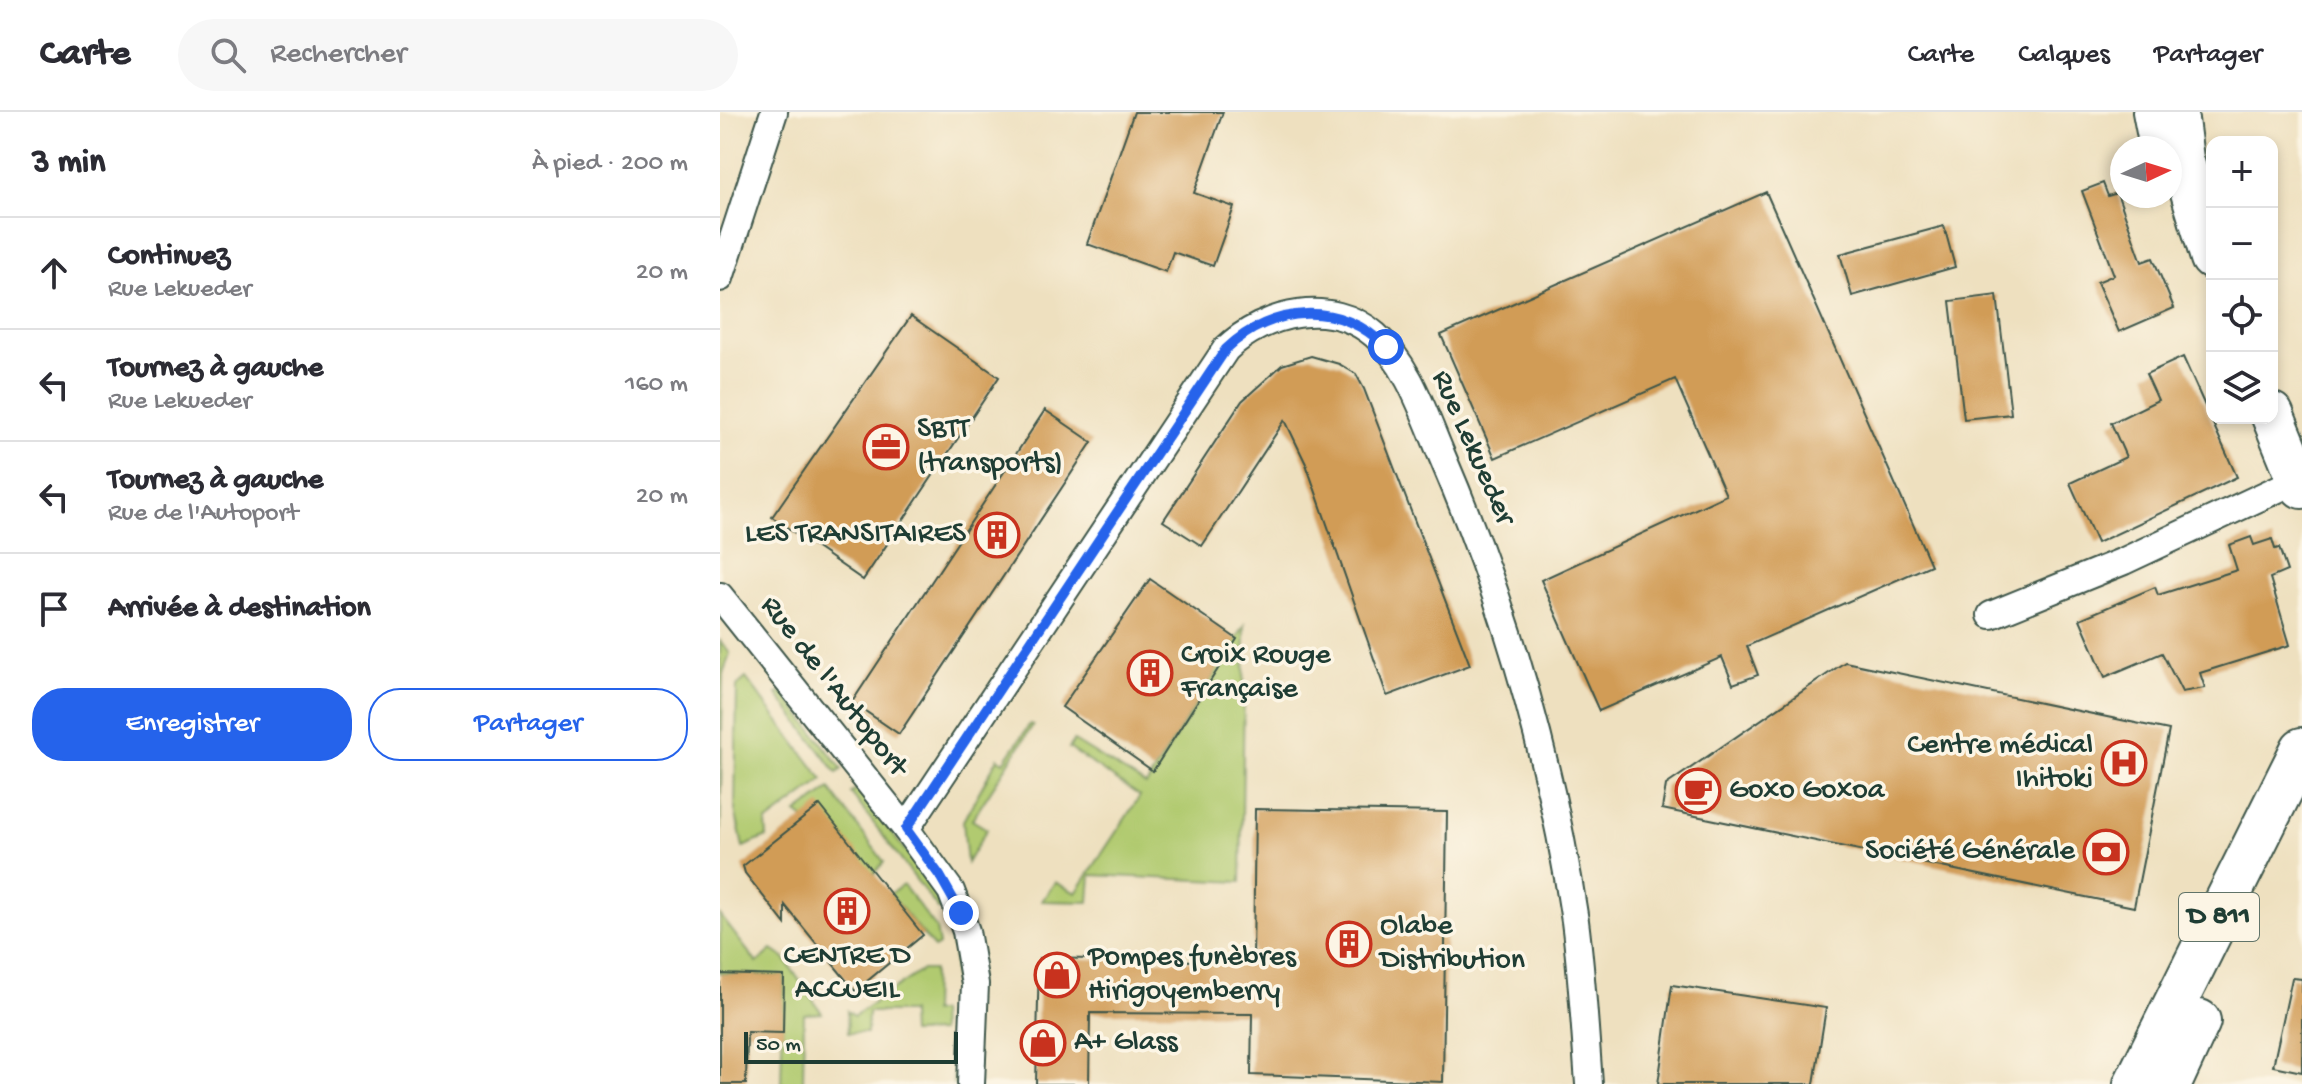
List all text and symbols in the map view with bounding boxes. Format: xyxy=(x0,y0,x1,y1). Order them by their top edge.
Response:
search box xyxy=(178,19,738,91)
text: Carte xyxy=(40,33,130,77)
icon: search xyxy=(206,33,250,77)
text: Rechercher xyxy=(270,38,406,73)
text: Carte xyxy=(1908,39,1974,72)
text: Calques xyxy=(2018,39,2110,72)
text: Partager xyxy=(2154,39,2262,72)
north arrow xyxy=(2110,136,2182,208)
map controls xyxy=(2206,136,2278,424)
button: + xyxy=(2206,136,2278,208)
text: 3 min xyxy=(32,144,105,184)
text: À pied · 200 m xyxy=(532,149,688,180)
button: − xyxy=(2206,208,2278,280)
text: Continuez xyxy=(108,240,230,275)
icon: ahead xyxy=(32,251,76,295)
text: 20 m xyxy=(636,258,688,289)
text: Rue Lekueder xyxy=(108,275,251,306)
button: locate xyxy=(2206,280,2278,352)
route start xyxy=(1368,329,1404,365)
text: Tournez à gauche xyxy=(108,352,323,387)
button: layers xyxy=(2206,352,2278,424)
icon: left xyxy=(32,363,76,407)
street label: Rue Lekueder xyxy=(1422,365,1523,533)
text: 160 m xyxy=(625,370,688,401)
text: Rue Lekueder xyxy=(108,387,251,418)
place label: SBTT (transports) xyxy=(917,413,1063,482)
office icon: SBTT (transports) xyxy=(862,423,910,471)
text: Tournez à gauche xyxy=(108,464,323,499)
icon: left xyxy=(32,475,76,519)
text: 20 m xyxy=(636,482,688,513)
text: Rue de l'Autoport xyxy=(108,499,298,530)
building icon: LES TRANSITAIRES xyxy=(973,511,1021,559)
place label: LES TRANSITAIRES xyxy=(745,518,966,553)
icon: arrive xyxy=(32,587,76,631)
street label: Rue de l'Autoport xyxy=(752,590,916,786)
text: Arrivée à destination xyxy=(108,592,371,627)
place label: Croix Rouge Française xyxy=(1180,639,1331,708)
building icon: Croix Rouge Française xyxy=(1126,649,1174,697)
button: Enregistrer xyxy=(32,688,352,761)
button: Partager xyxy=(368,688,688,761)
place label: Centre médical Ihitoki xyxy=(1907,729,2093,798)
hospital icon: Centre médical Ihitoki xyxy=(2100,739,2148,787)
cafe icon: Goxo Goxoa xyxy=(1674,767,1722,815)
place label: Goxo Goxoa xyxy=(1729,774,1886,809)
bank icon: Société Générale xyxy=(2082,828,2130,876)
place label: Société Générale xyxy=(1865,835,2076,870)
building icon: CENTRE D ACCUEIL xyxy=(823,887,871,935)
road number: D 811 xyxy=(2179,893,2259,941)
route end xyxy=(943,895,979,931)
place label: Olabe Distribution xyxy=(1378,910,1525,979)
building icon: Olabe Distribution xyxy=(1325,920,1373,968)
place label: CENTRE D ACCUEIL xyxy=(783,940,911,1009)
place label: Pompes funèbres Hirigoyemberry xyxy=(1087,941,1297,1010)
shop icon: Pompes funèbres Hirigoyemberry xyxy=(1033,951,1081,999)
shop icon: A+ Glass xyxy=(1019,1019,1067,1067)
place label: A+ Glass xyxy=(1074,1026,1179,1061)
scale bar xyxy=(744,1028,958,1064)
text: 50 m xyxy=(756,1033,801,1059)

